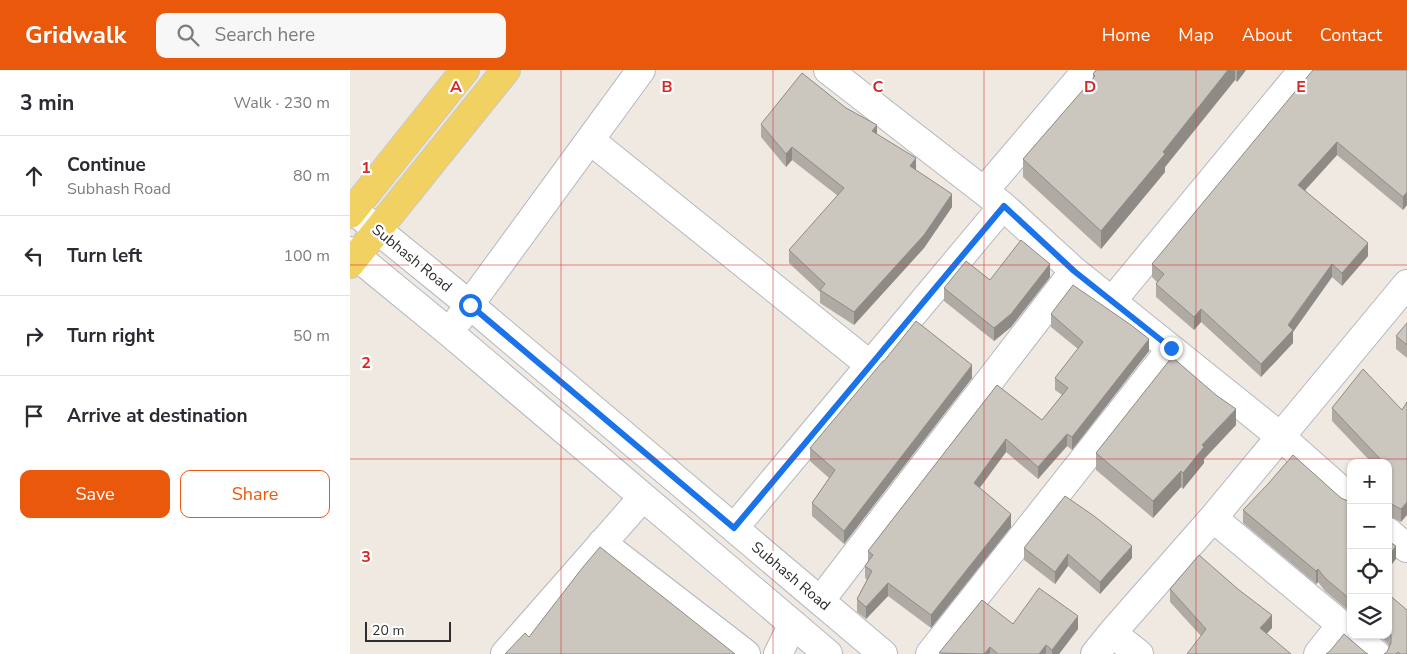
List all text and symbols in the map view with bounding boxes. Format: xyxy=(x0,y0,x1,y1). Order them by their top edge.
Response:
search box xyxy=(156,13,506,58)
text: Gridwalk xyxy=(25,19,126,51)
icon: search xyxy=(174,21,202,49)
text: Search here xyxy=(214,22,315,48)
text: Home xyxy=(1102,23,1150,47)
text: Map xyxy=(1178,23,1214,47)
text: About xyxy=(1242,23,1292,47)
text: Contact xyxy=(1320,23,1382,47)
text: A xyxy=(450,76,462,98)
text: B xyxy=(661,76,673,98)
text: C xyxy=(873,76,884,98)
text: D xyxy=(1084,76,1096,98)
text: E xyxy=(1296,76,1306,98)
text: 3 min xyxy=(20,89,74,117)
text: Walk · 230 m xyxy=(234,92,330,114)
text: Continue xyxy=(67,152,146,178)
text: 1 xyxy=(361,157,371,179)
icon: ahead xyxy=(20,162,48,190)
text: 80 m xyxy=(293,165,330,187)
text: Subhash Road xyxy=(67,178,171,200)
street label: Subhash Road xyxy=(368,220,456,296)
icon: left xyxy=(20,242,48,270)
text: Turn left xyxy=(67,243,142,269)
text: 100 m xyxy=(283,245,330,267)
route start xyxy=(459,294,482,317)
icon: right xyxy=(20,322,48,350)
text: Turn right xyxy=(67,323,154,349)
text: 50 m xyxy=(293,325,330,347)
route end xyxy=(1160,337,1183,360)
text: 2 xyxy=(361,352,371,374)
icon: arrive xyxy=(20,402,48,430)
text: Arrive at destination xyxy=(67,403,248,429)
map controls xyxy=(1347,459,1392,639)
button: + xyxy=(1347,459,1392,504)
button: Save xyxy=(20,470,170,518)
button: Share xyxy=(180,470,330,518)
button: − xyxy=(1347,504,1392,549)
street label: Subhash Road xyxy=(747,537,835,615)
text: 3 xyxy=(361,546,371,568)
button: locate xyxy=(1347,549,1392,594)
button: layers xyxy=(1347,594,1392,639)
scale bar xyxy=(365,619,451,642)
text: 20 m xyxy=(372,621,404,640)

